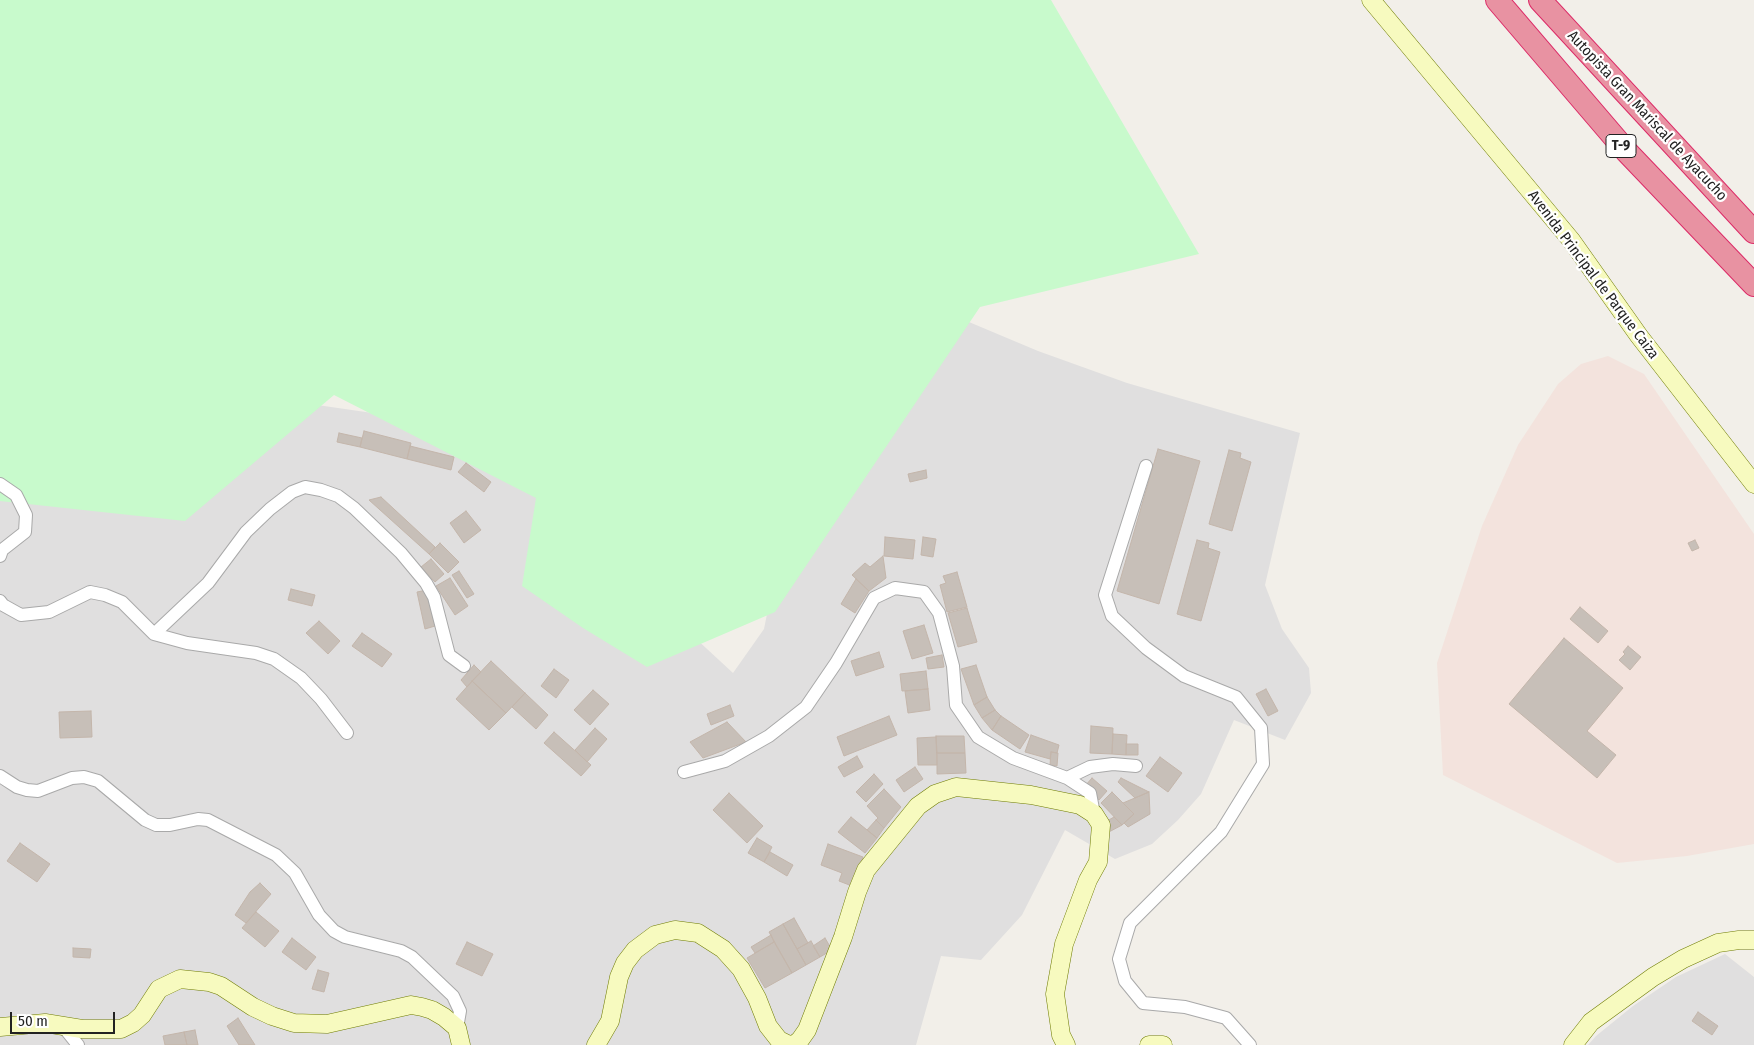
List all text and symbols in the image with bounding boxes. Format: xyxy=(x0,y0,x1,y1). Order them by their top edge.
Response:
street label: Autopista Gran Mariscal de Ayacucho xyxy=(1563,27,1731,205)
road number: T-9 xyxy=(1606,134,1636,158)
street label: Avenida Principal de Parque Caiza xyxy=(1524,187,1662,363)
scale bar xyxy=(12,1002,118,1034)
text: 50 m xyxy=(18,1012,48,1030)

